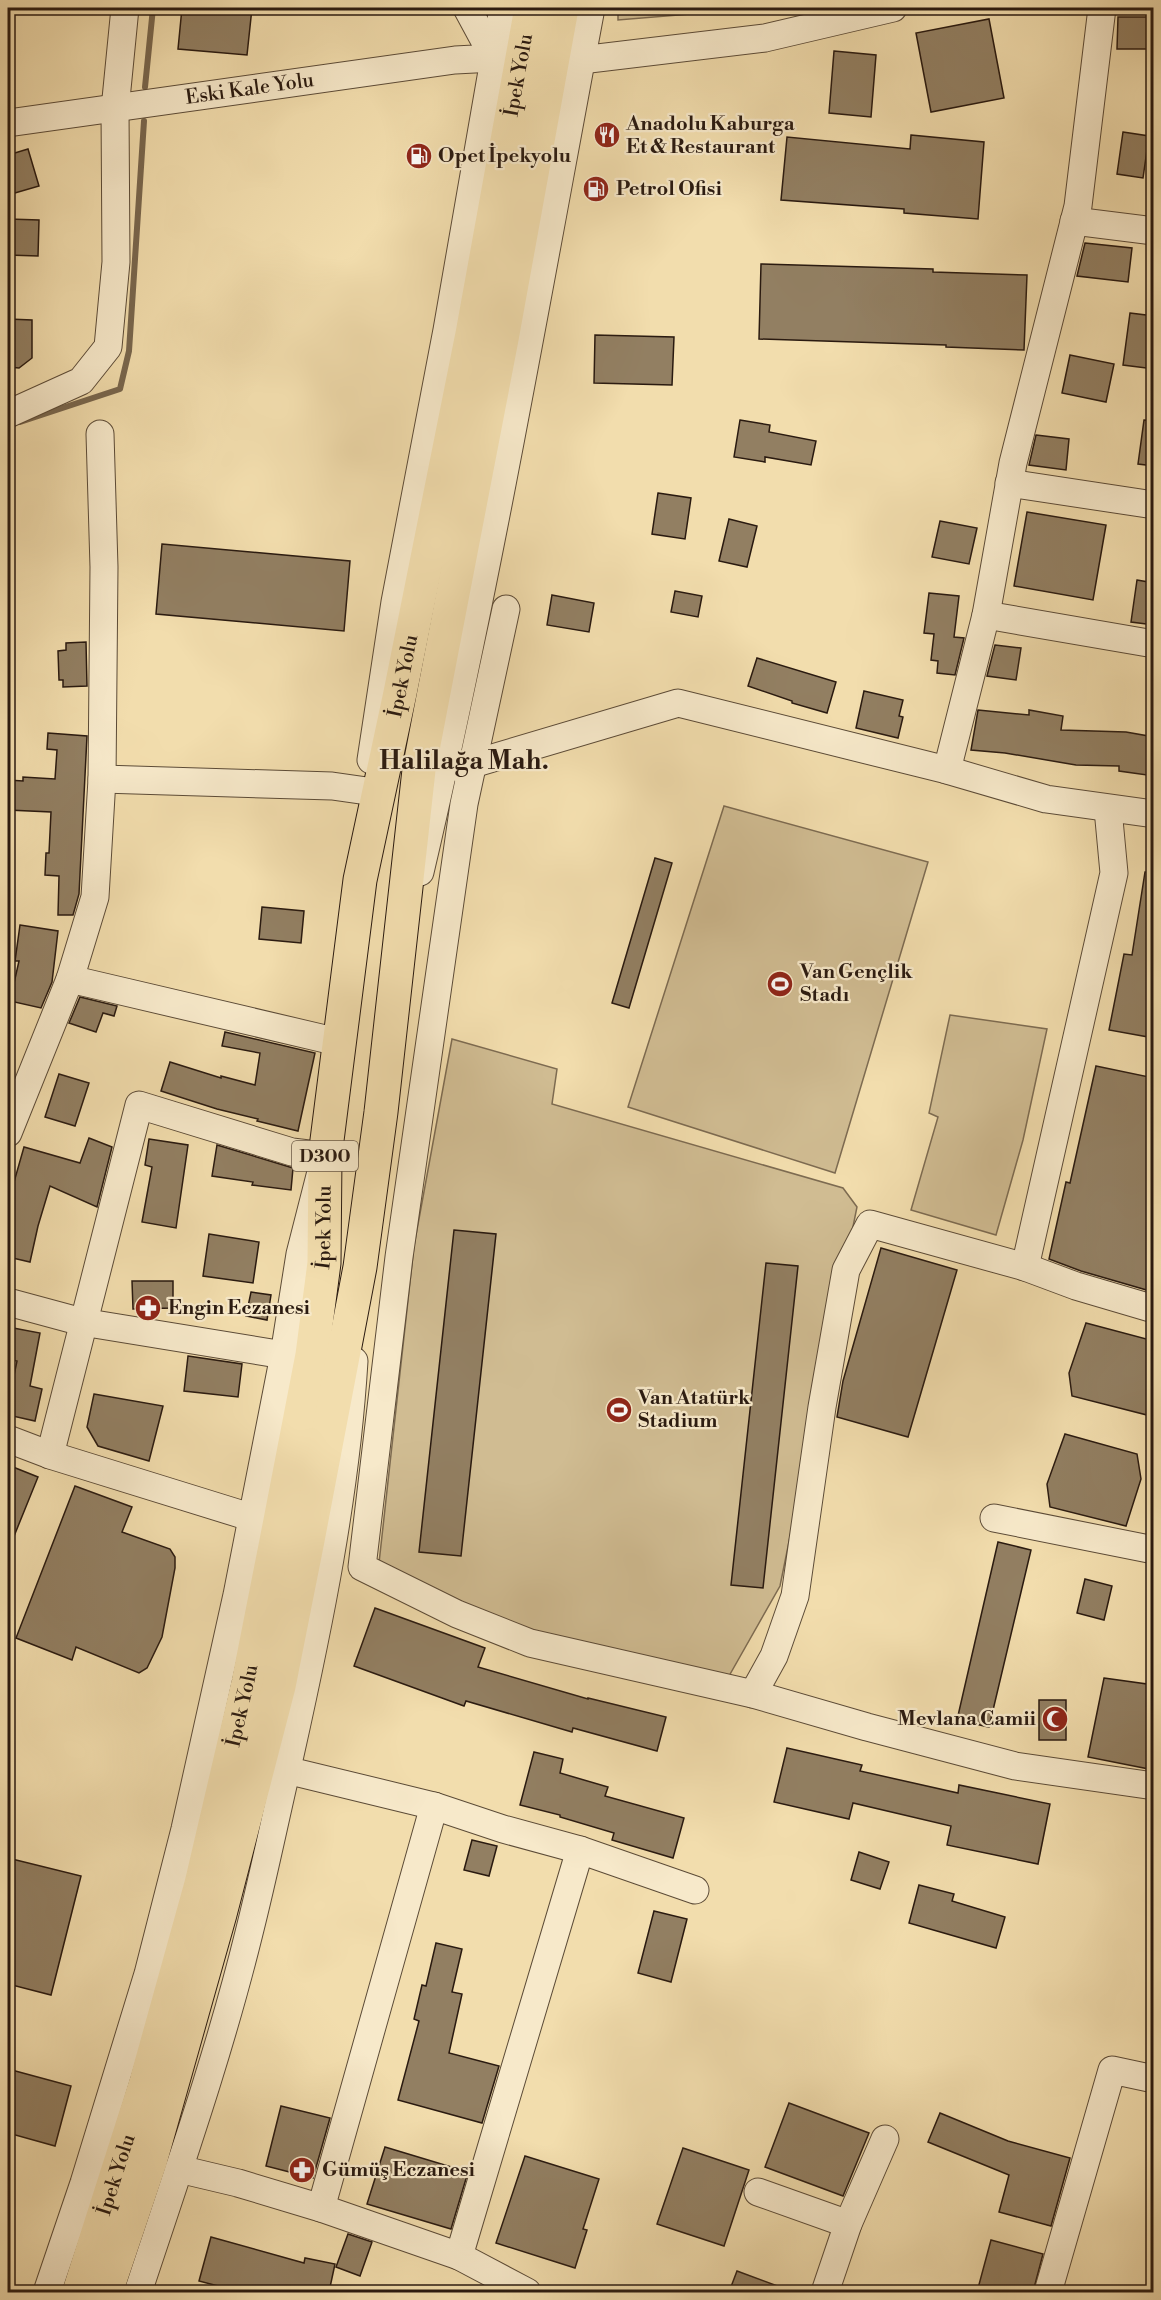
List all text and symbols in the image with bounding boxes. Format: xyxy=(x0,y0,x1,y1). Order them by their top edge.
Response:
street label: İpek Yolu xyxy=(498,31,539,119)
street label: Eski Kale Yolu xyxy=(184,67,316,110)
place label: Anadolu Kaburga Et & Restaurant xyxy=(625,112,795,160)
restaurant icon: Anadolu Kaburga Et & Restaurant xyxy=(592,120,622,150)
fuel station icon: Opet İpekyolu xyxy=(404,141,434,171)
place label: Opet İpekyolu xyxy=(438,142,572,169)
fuel station icon: Petrol Ofisi xyxy=(581,174,611,204)
place label: Petrol Ofisi xyxy=(616,177,722,202)
street label: İpek Yolu xyxy=(382,632,424,720)
district label: Halilağa Mah. xyxy=(379,745,549,777)
place label: Van Gençlik Stadı xyxy=(799,960,913,1008)
sports icon: Van Gençlik Stadı xyxy=(765,969,795,999)
road number: D300 xyxy=(292,1141,358,1171)
street label: İpek Yolu xyxy=(310,1185,337,1271)
pharmacy icon: Engin Eczanesi xyxy=(133,1293,163,1323)
place label: Engin Eczanesi xyxy=(168,1296,311,1321)
place label: Van Atatürk Stadium xyxy=(637,1386,751,1434)
sports icon: Van Atatürk Stadium xyxy=(604,1395,634,1425)
street label: İpek Yolu xyxy=(220,1662,264,1750)
mosque icon: Mevlana Camii xyxy=(1040,1704,1070,1734)
place label: Mevlana Camii xyxy=(897,1707,1037,1732)
street label: İpek Yolu xyxy=(91,2130,141,2219)
pharmacy icon: Gümüş Eczanesi xyxy=(287,2155,317,2185)
place label: Gümüş Eczanesi xyxy=(322,2158,476,2183)

